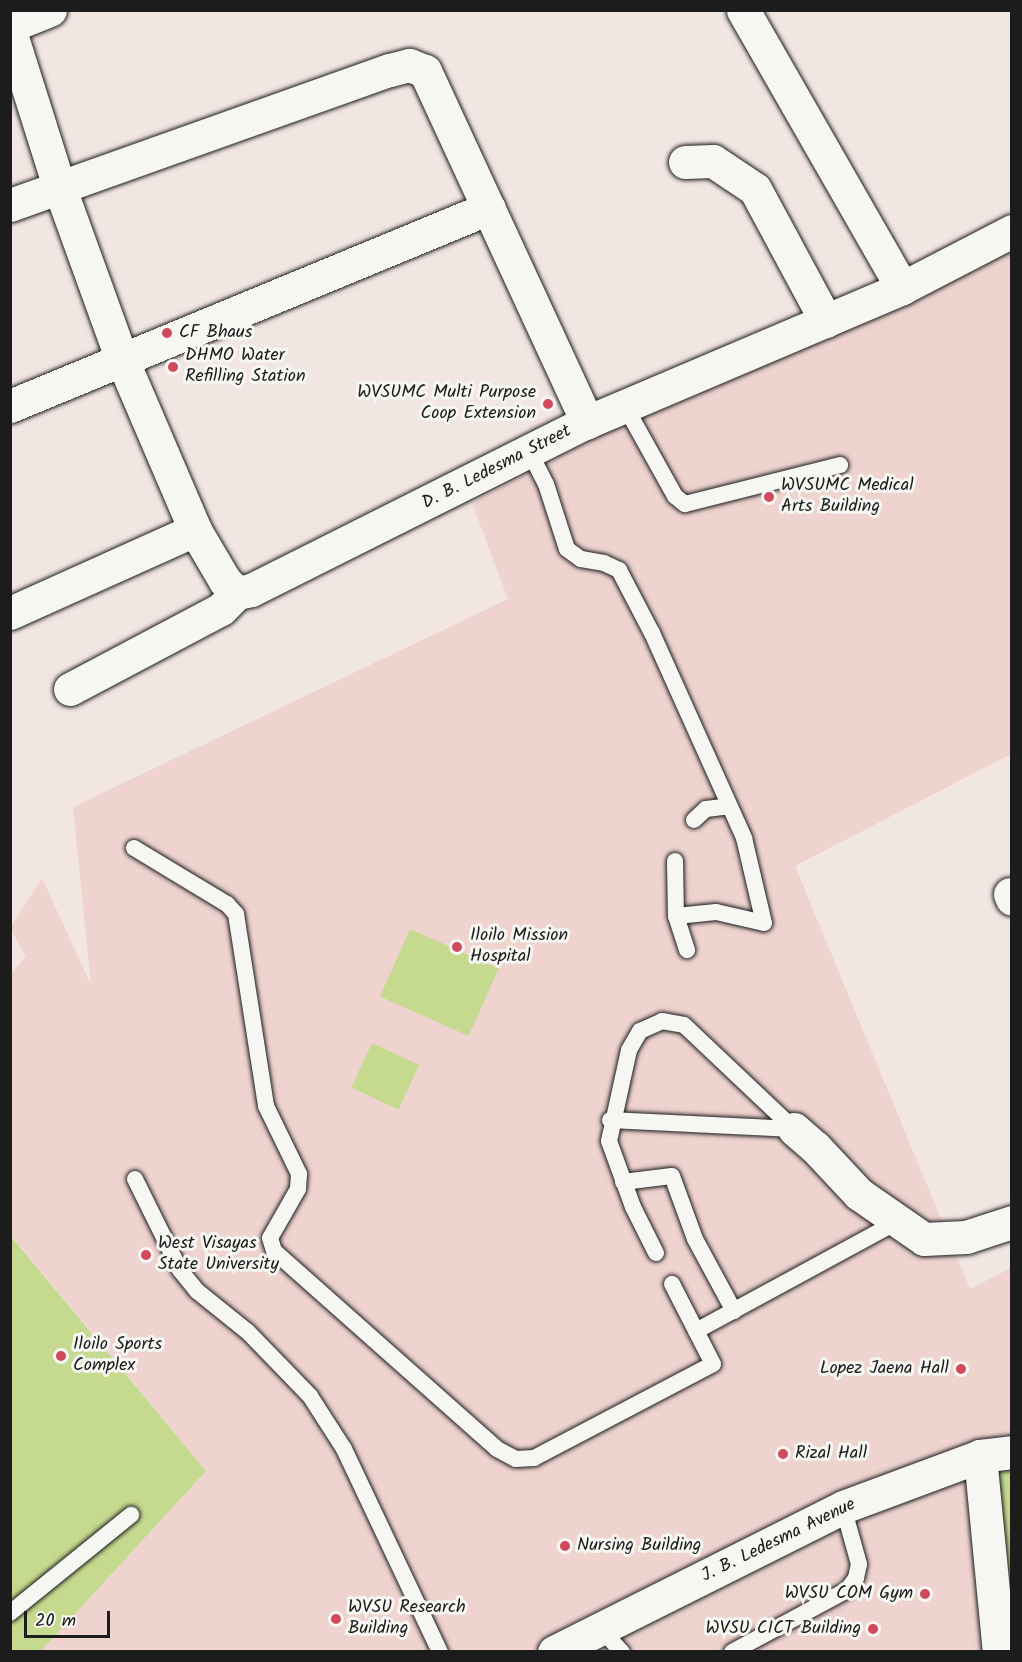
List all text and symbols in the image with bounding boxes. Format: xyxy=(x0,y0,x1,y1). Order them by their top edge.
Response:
place label: CF Bhaus xyxy=(179,322,252,344)
marker: CF Bhaus xyxy=(160,326,174,340)
place label: DHMO Water Refilling Station xyxy=(185,346,306,388)
marker: DHMO Water Refilling Station xyxy=(166,360,180,374)
place label: WVSUMC Multi Purpose Coop Extension xyxy=(357,383,536,426)
marker: WVSUMC Multi Purpose Coop Extension xyxy=(541,397,555,411)
street label: D. B. Ledesma Street xyxy=(419,421,575,515)
place label: WVSUMC Medical Arts Building xyxy=(781,476,914,518)
marker: WVSUMC Medical Arts Building xyxy=(762,490,776,504)
place label: Iloilo Mission Hospital xyxy=(470,926,568,968)
marker: Iloilo Mission Hospital xyxy=(448,938,466,956)
place label: West Visayas State University xyxy=(158,1234,279,1276)
marker: West Visayas State University xyxy=(139,1248,153,1262)
place label: Iloilo Sports Complex xyxy=(73,1335,162,1378)
marker: Iloilo Sports Complex xyxy=(54,1349,68,1363)
place label: Lopez Jaena Hall xyxy=(820,1358,949,1380)
marker: Lopez Jaena Hall xyxy=(954,1362,968,1376)
place label: Rizal Hall xyxy=(795,1443,867,1465)
marker: Rizal Hall xyxy=(776,1447,790,1461)
street label: J. B. Ledesma Avenue xyxy=(699,1494,859,1588)
place label: Nursing Building xyxy=(577,1535,701,1557)
marker: Nursing Building xyxy=(558,1539,572,1553)
place label: WVSU COM Gym xyxy=(785,1583,913,1605)
marker: WVSU COM Gym xyxy=(918,1587,932,1601)
place label: WVSU Research Building xyxy=(348,1598,466,1640)
scale bar xyxy=(27,1599,112,1637)
text: 20 m xyxy=(35,1607,76,1636)
marker: WVSU Research Building xyxy=(329,1612,343,1626)
place label: WVSU CICT Building xyxy=(706,1618,861,1640)
marker: WVSU CICT Building xyxy=(866,1622,880,1636)

